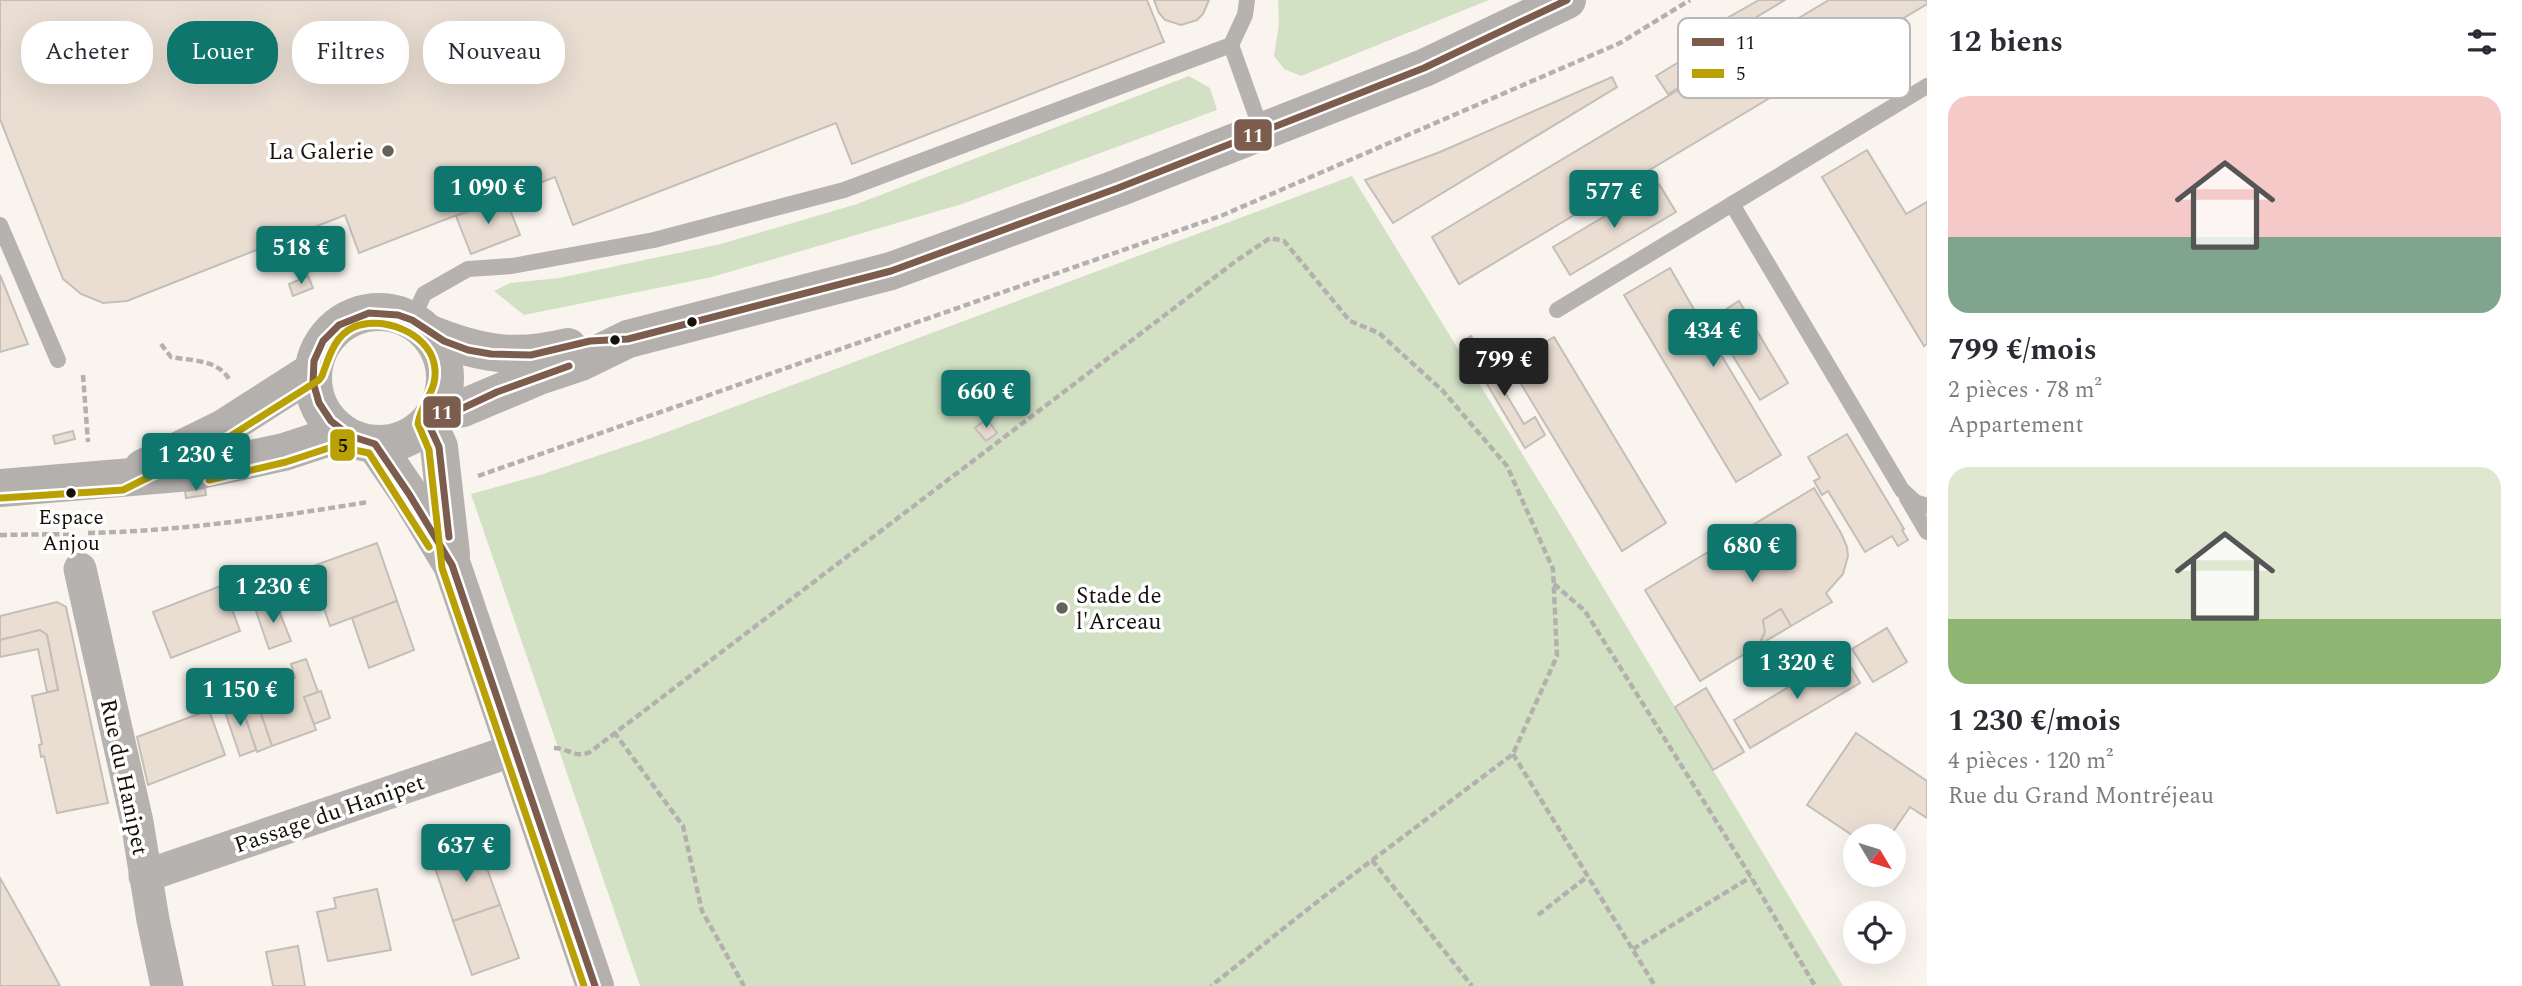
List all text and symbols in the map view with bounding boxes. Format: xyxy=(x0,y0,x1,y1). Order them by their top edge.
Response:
legend xyxy=(1678,18,1910,98)
text: 12 biens xyxy=(1948,19,2063,65)
chip: Acheter xyxy=(21,21,153,84)
chip: Louer xyxy=(167,21,278,84)
chip: Filtres xyxy=(292,21,409,84)
chip: Nouveau xyxy=(423,21,565,84)
icon: filters xyxy=(2463,23,2501,61)
text: 11 xyxy=(1736,29,1755,58)
text: 5 xyxy=(1736,60,1746,89)
line badge: 11 xyxy=(1233,118,1273,152)
text: 11 xyxy=(1242,122,1264,151)
place label: La Galerie xyxy=(268,135,374,170)
icon: home xyxy=(2162,142,2288,268)
marker: La Galerie xyxy=(380,143,396,159)
pin: 1 090 € xyxy=(423,166,553,226)
pin: 577 € xyxy=(1565,170,1663,230)
text: 1 090 € xyxy=(450,171,526,206)
text: 577 € xyxy=(1585,175,1643,210)
pin: 518 € xyxy=(252,226,350,286)
text: 518 € xyxy=(272,231,330,266)
pin: 434 € xyxy=(1664,310,1762,369)
text: 434 € xyxy=(1684,314,1742,349)
unlabelled marker xyxy=(685,315,699,329)
text: 799 €/mois xyxy=(1948,327,2097,373)
unlabelled marker xyxy=(608,333,622,347)
pin: 799 € xyxy=(1455,338,1553,398)
text: 799 € xyxy=(1475,343,1533,378)
pin: 660 € xyxy=(937,370,1035,430)
text: 2 pièces · 78 m² xyxy=(1948,373,2102,408)
text: 660 € xyxy=(957,375,1015,410)
line badge: 11 xyxy=(422,395,462,429)
text: 11 xyxy=(431,399,453,428)
text: Appartement xyxy=(1948,408,2084,443)
line badge: 5 xyxy=(329,428,356,462)
text: 5 xyxy=(338,432,348,461)
pin: 1 230 € xyxy=(131,434,261,493)
text: 1 230 € xyxy=(158,438,234,473)
marker: Espace Anjou xyxy=(64,486,78,500)
place label: Espace Anjou xyxy=(38,502,104,560)
icon: home xyxy=(2162,513,2288,639)
pin: 680 € xyxy=(1703,524,1801,584)
text: 680 € xyxy=(1723,529,1781,564)
pin: 1 230 € xyxy=(208,566,338,625)
text: 1 230 € xyxy=(235,570,311,605)
place label: Stade de l'Arceau xyxy=(1076,579,1162,640)
marker: Stade de l'Arceau xyxy=(1054,600,1070,616)
pin: 1 320 € xyxy=(1732,642,1862,701)
text: 1 320 € xyxy=(1759,646,1835,681)
pin: 1 150 € xyxy=(175,668,305,728)
text: 1 150 € xyxy=(202,673,278,708)
street label: Rue du Hanipet xyxy=(90,696,157,859)
text: 1 230 €/mois xyxy=(1948,698,2121,744)
text: 4 pièces · 120 m² xyxy=(1948,744,2113,779)
street label: Passage du Hanipet xyxy=(229,765,430,863)
text: Rue du Grand Montréjeau xyxy=(1948,779,2214,814)
pin: 637 € xyxy=(417,824,515,884)
north arrow xyxy=(1843,824,1906,887)
map controls xyxy=(1843,824,1906,964)
text: 637 € xyxy=(437,829,495,864)
button: locate xyxy=(1843,901,1906,964)

